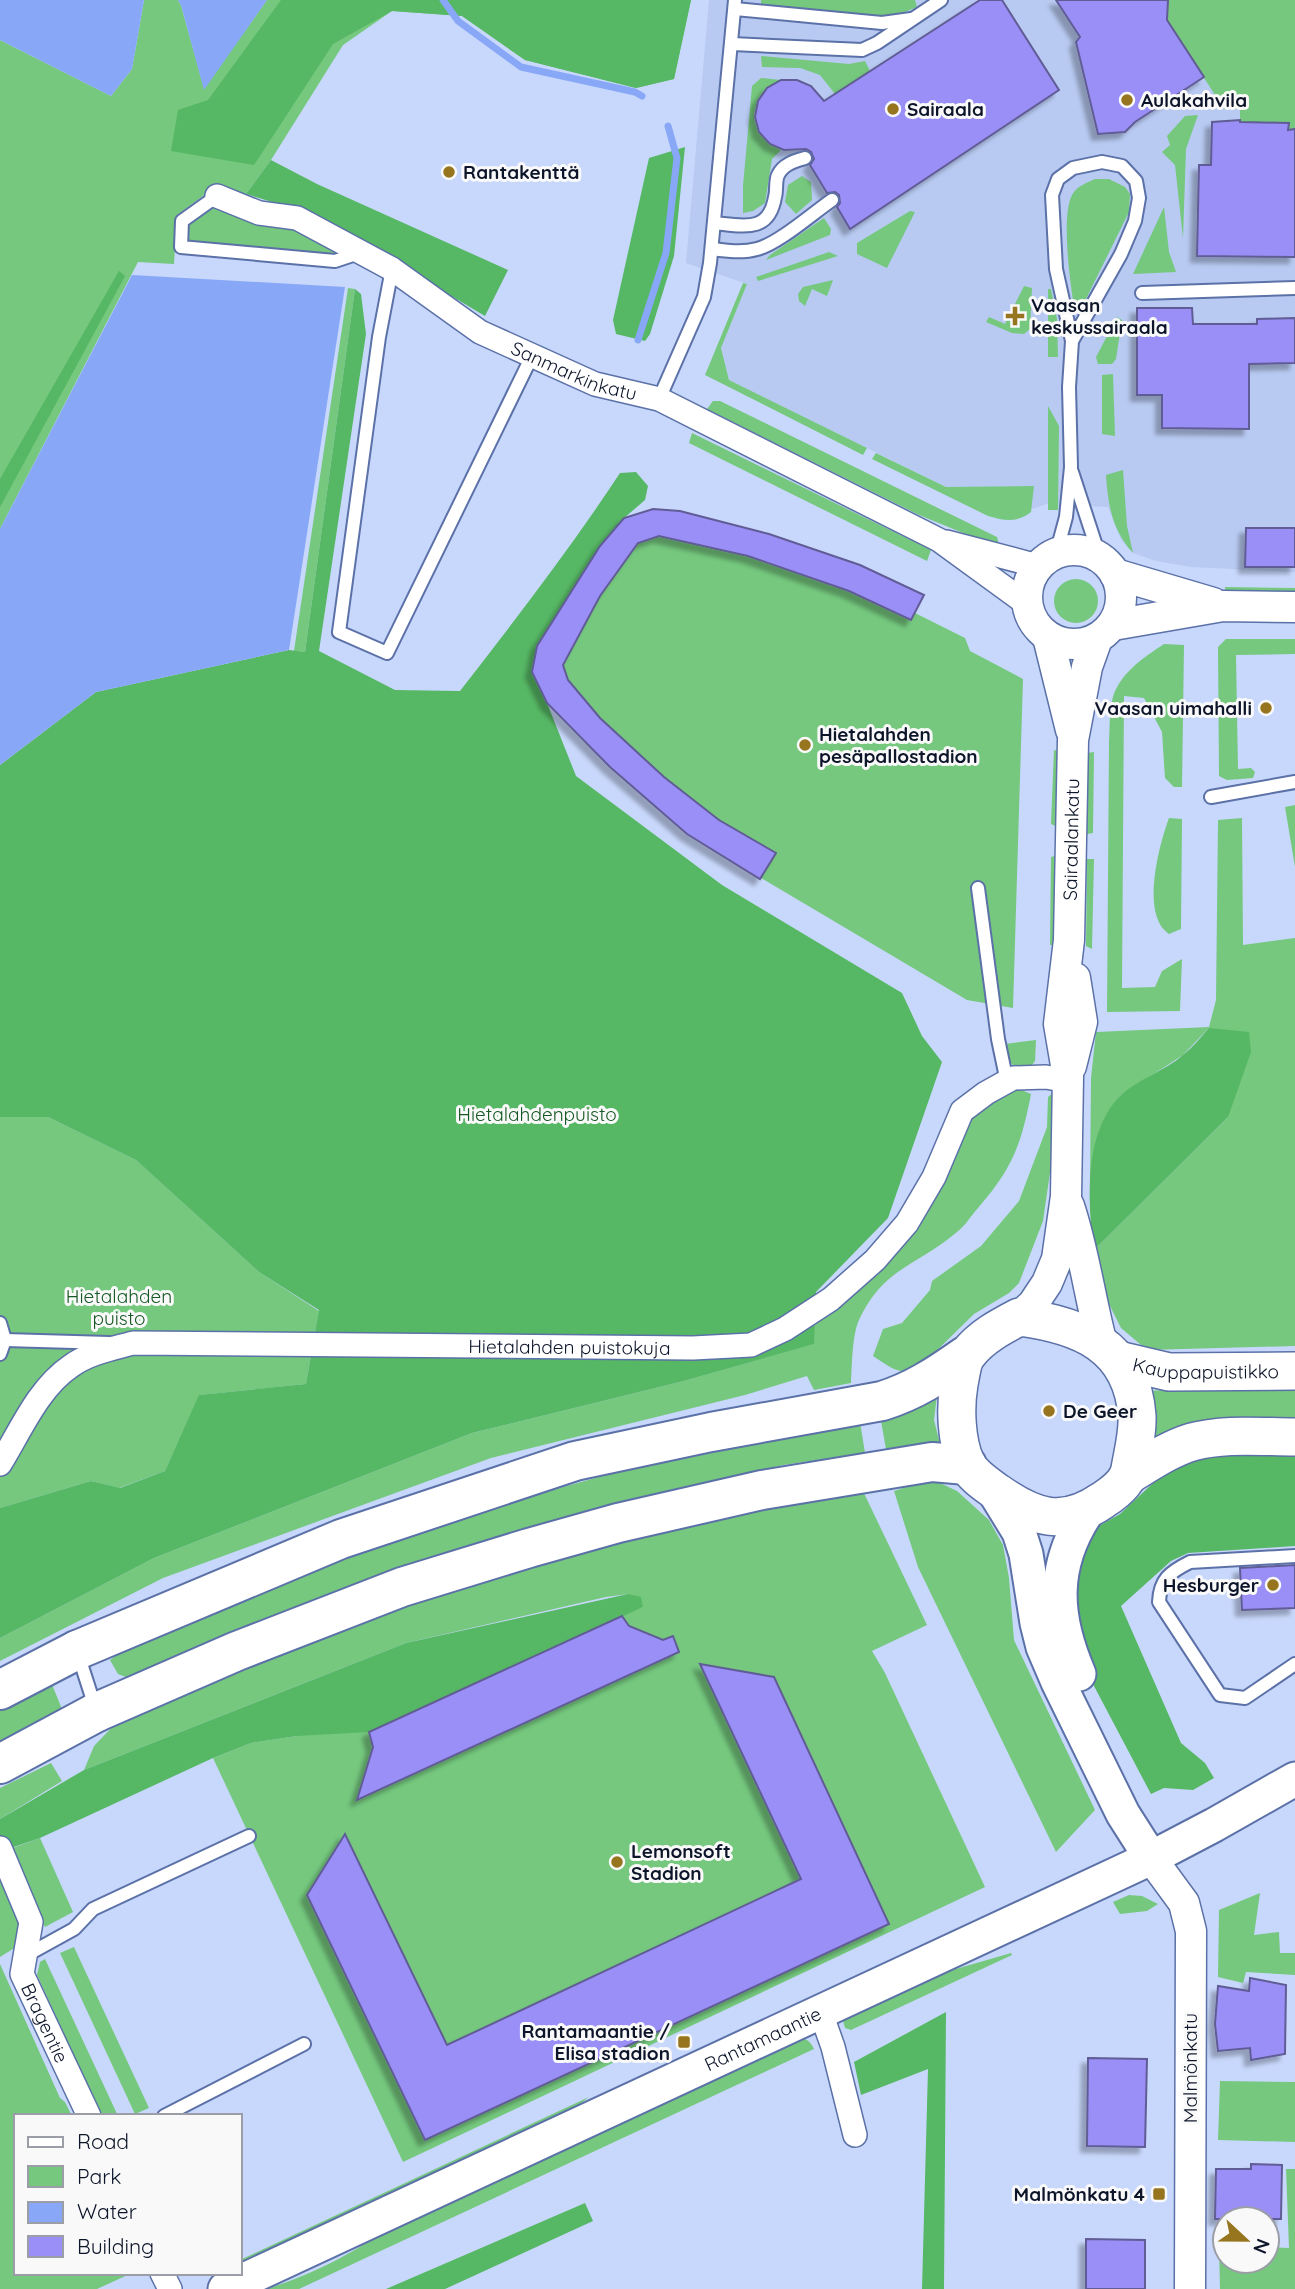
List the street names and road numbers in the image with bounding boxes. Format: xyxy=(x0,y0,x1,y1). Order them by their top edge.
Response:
street label: Sanmarkinkatu xyxy=(507,336,639,405)
street label: Sairaalankatu xyxy=(1058,778,1084,901)
street label: Hietalahden puistokuja xyxy=(468,1334,671,1360)
street label: Kauppapuistikko xyxy=(1130,1352,1279,1384)
street label: Bragentie xyxy=(16,1979,74,2067)
street label: Rantamaantie xyxy=(700,2001,825,2076)
street label: Malmönkatu xyxy=(1178,2013,1202,2123)

